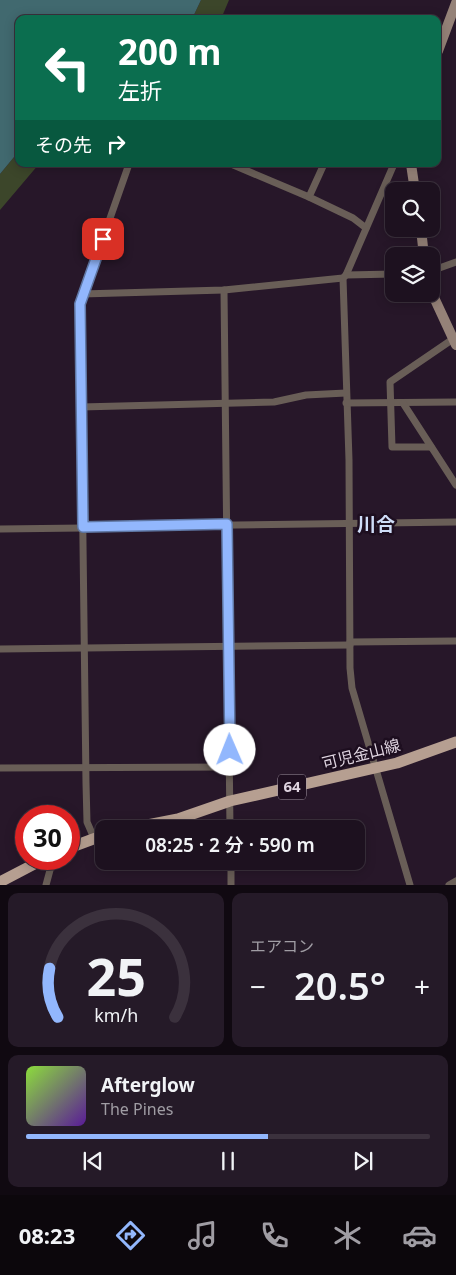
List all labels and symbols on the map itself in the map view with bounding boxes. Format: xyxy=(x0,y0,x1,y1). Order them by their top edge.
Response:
pin xyxy=(82,218,124,260)
district label: 川合 xyxy=(357,511,395,537)
position arrow xyxy=(203,723,255,775)
street label: 可児金山線 xyxy=(320,734,402,774)
road number: 64 xyxy=(278,774,306,800)
speed limit sign: 30 xyxy=(15,805,80,870)

